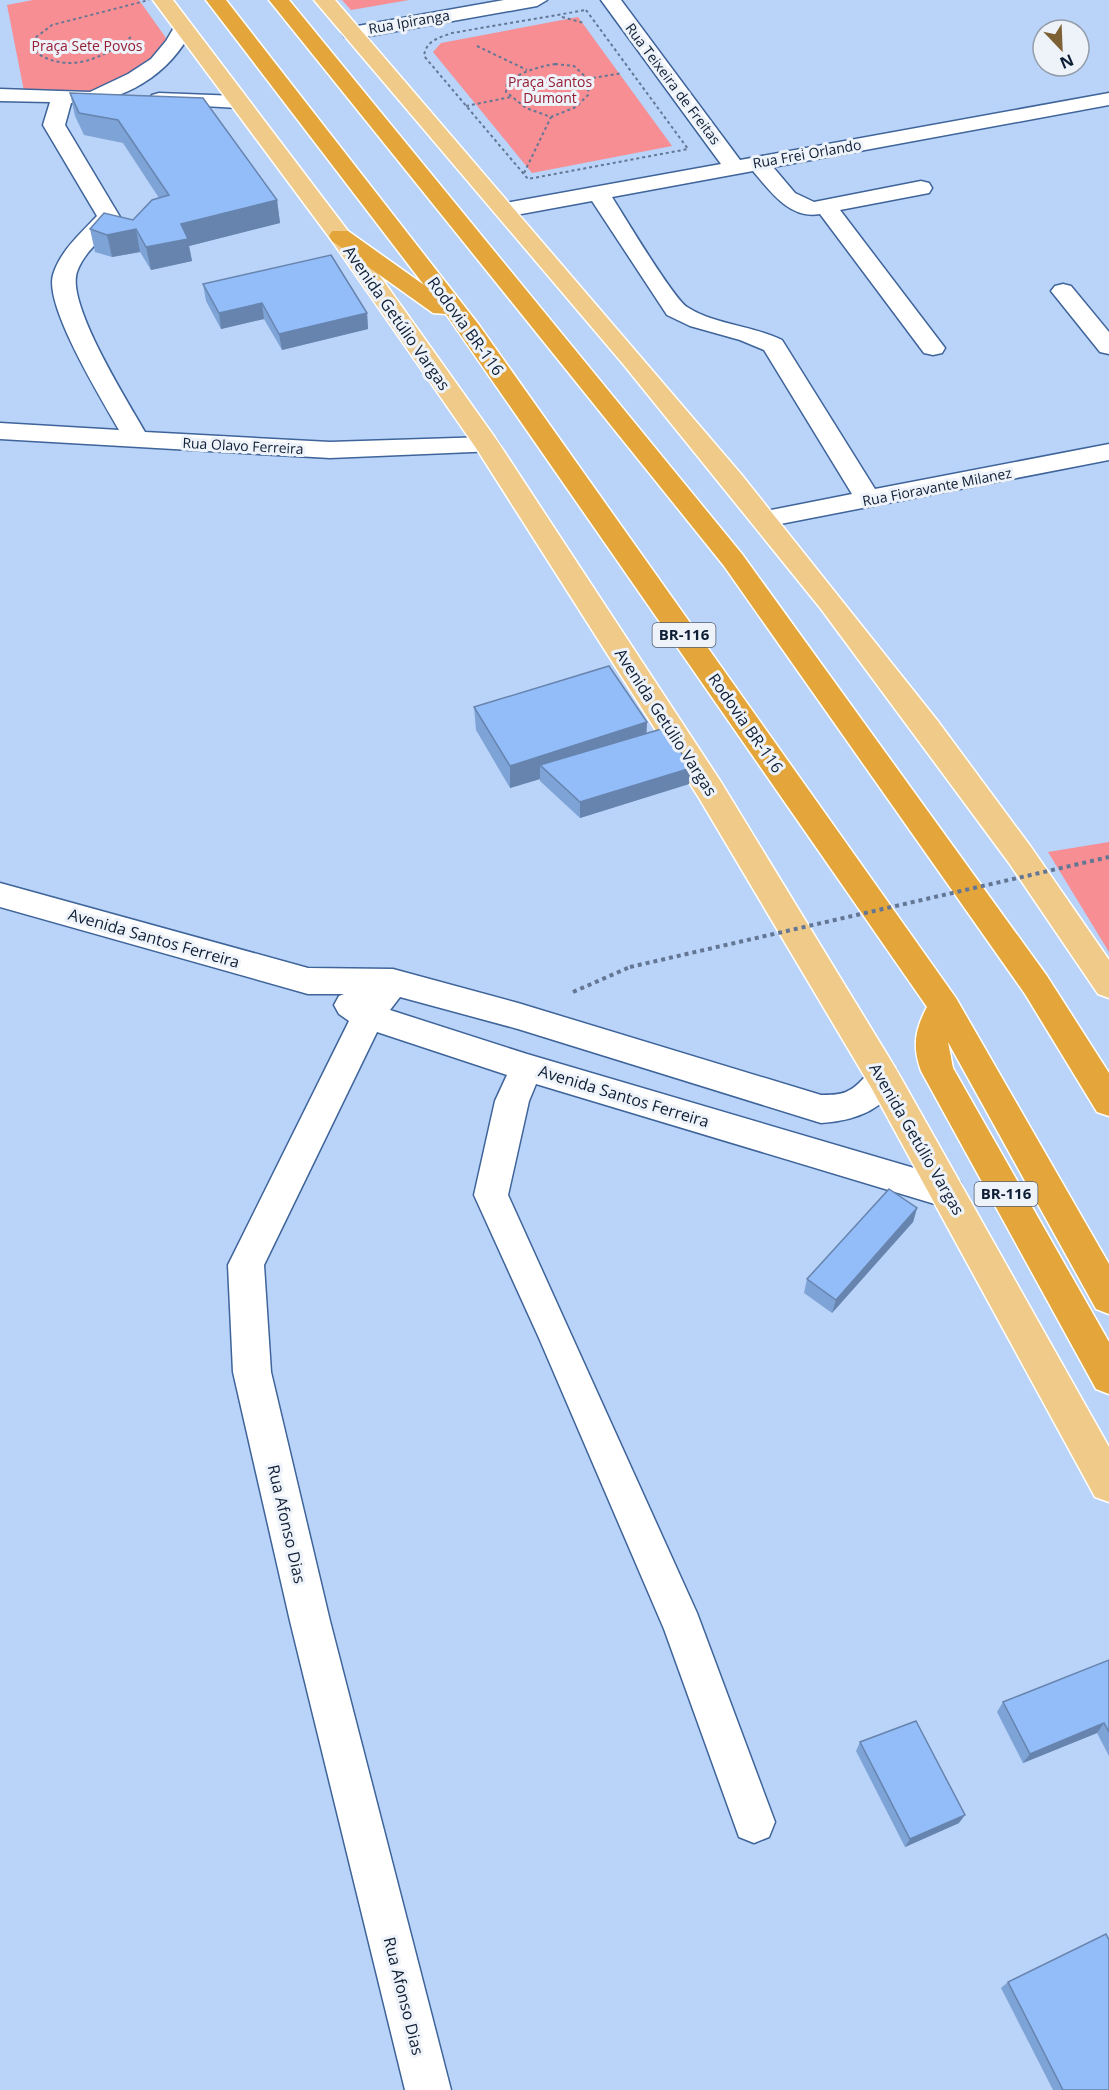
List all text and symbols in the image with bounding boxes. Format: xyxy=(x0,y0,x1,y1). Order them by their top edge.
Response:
street label: Rua Ipiranga xyxy=(367,5,451,38)
north arrow xyxy=(1031,18,1091,78)
street label: Rua Teixeira de Freitas xyxy=(621,19,726,149)
park label: Praça Sete Povos xyxy=(31,36,143,55)
text: N xyxy=(1057,49,1077,74)
park label: Praça Santos Dumont xyxy=(508,72,592,107)
street label: Rua Frei Orlando xyxy=(751,135,863,172)
street label: Avenida Getúlio Vargas xyxy=(339,241,455,395)
street label: Rodovia BR-116 xyxy=(423,272,509,380)
street label: Rua Olavo Ferreira xyxy=(182,433,304,458)
street label: Rua Fioravante Milanez xyxy=(861,463,1014,510)
road number: BR-116 xyxy=(652,623,716,647)
street label: Avenida Getúlio Vargas xyxy=(610,644,722,800)
street label: Rodovia BR-116 xyxy=(703,669,789,777)
street label: Avenida Santos Ferreira xyxy=(66,903,242,973)
street label: Avenida Getúlio Vargas xyxy=(864,1059,970,1219)
street label: Avenida Santos Ferreira xyxy=(536,1060,712,1132)
road number: BR-116 xyxy=(974,1182,1038,1206)
street label: Rua Afonso Dias xyxy=(263,1462,311,1586)
street label: Rua Afonso Dias xyxy=(379,1935,429,2057)

